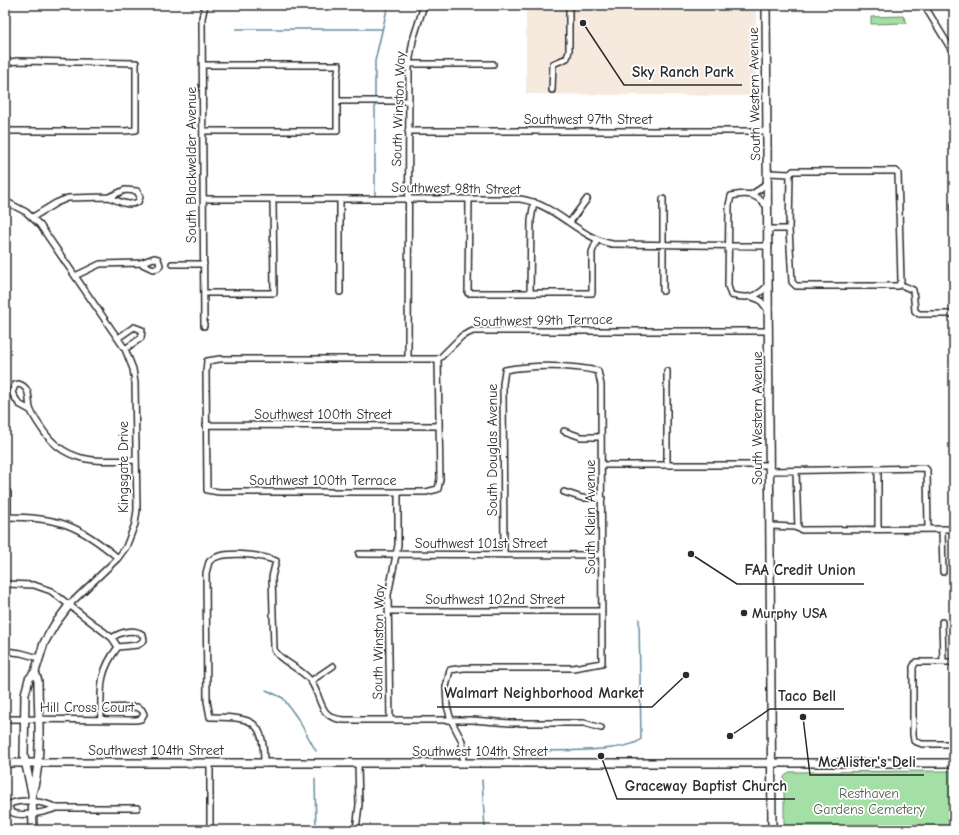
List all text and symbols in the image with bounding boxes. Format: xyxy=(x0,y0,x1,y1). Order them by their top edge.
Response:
street label: South Western Avenue xyxy=(745,27,764,161)
street label: South Winston Way xyxy=(388,50,409,167)
callout: Sky Ranch Park xyxy=(624,58,742,85)
text: Sky Ranch Park xyxy=(632,63,735,81)
street label: South Blackwelder Avenue xyxy=(183,87,200,243)
street label: Southwest 97th Street xyxy=(524,111,653,128)
street label: Southwest 98th Street xyxy=(391,179,522,198)
street label: Southwest 99th Terrace xyxy=(473,311,613,330)
street label: South Western Avenue xyxy=(749,351,766,485)
street label: South Douglas Avenue xyxy=(484,384,501,516)
street label: Southwest 100th Street xyxy=(254,406,393,423)
street label: Kingsgate Drive xyxy=(115,421,132,513)
street label: South Klein Avenue xyxy=(582,460,599,574)
street label: Southwest 100th Terrace xyxy=(249,472,397,489)
street label: Southwest 101st Street xyxy=(415,535,548,552)
callout: FAA Credit Union xyxy=(737,557,864,584)
text: FAA Credit Union xyxy=(744,561,856,579)
street label: South Winston Way xyxy=(369,583,388,700)
street label: Southwest 102nd Street xyxy=(425,591,566,608)
place label: Murphy USA xyxy=(752,605,827,622)
marker: Murphy USA xyxy=(739,608,749,618)
callout: Walmart Neighborhood Market xyxy=(437,680,652,707)
callout: Taco Bell xyxy=(770,682,844,709)
text: Walmart Neighborhood Market xyxy=(444,684,645,702)
text: Taco Bell xyxy=(778,687,836,705)
street label: Hill Cross Court xyxy=(40,699,135,716)
street label: Southwest 104th Street xyxy=(88,742,225,759)
street label: Southwest 104th Street xyxy=(412,743,549,760)
callout: McAlister's Deli xyxy=(810,748,924,775)
text: McAlister's Deli xyxy=(818,753,916,771)
callout: Graceway Baptist Church xyxy=(617,772,795,799)
text: Graceway Baptist Church xyxy=(625,777,787,795)
park label: Resthaven Gardens Cemetery xyxy=(813,785,926,818)

